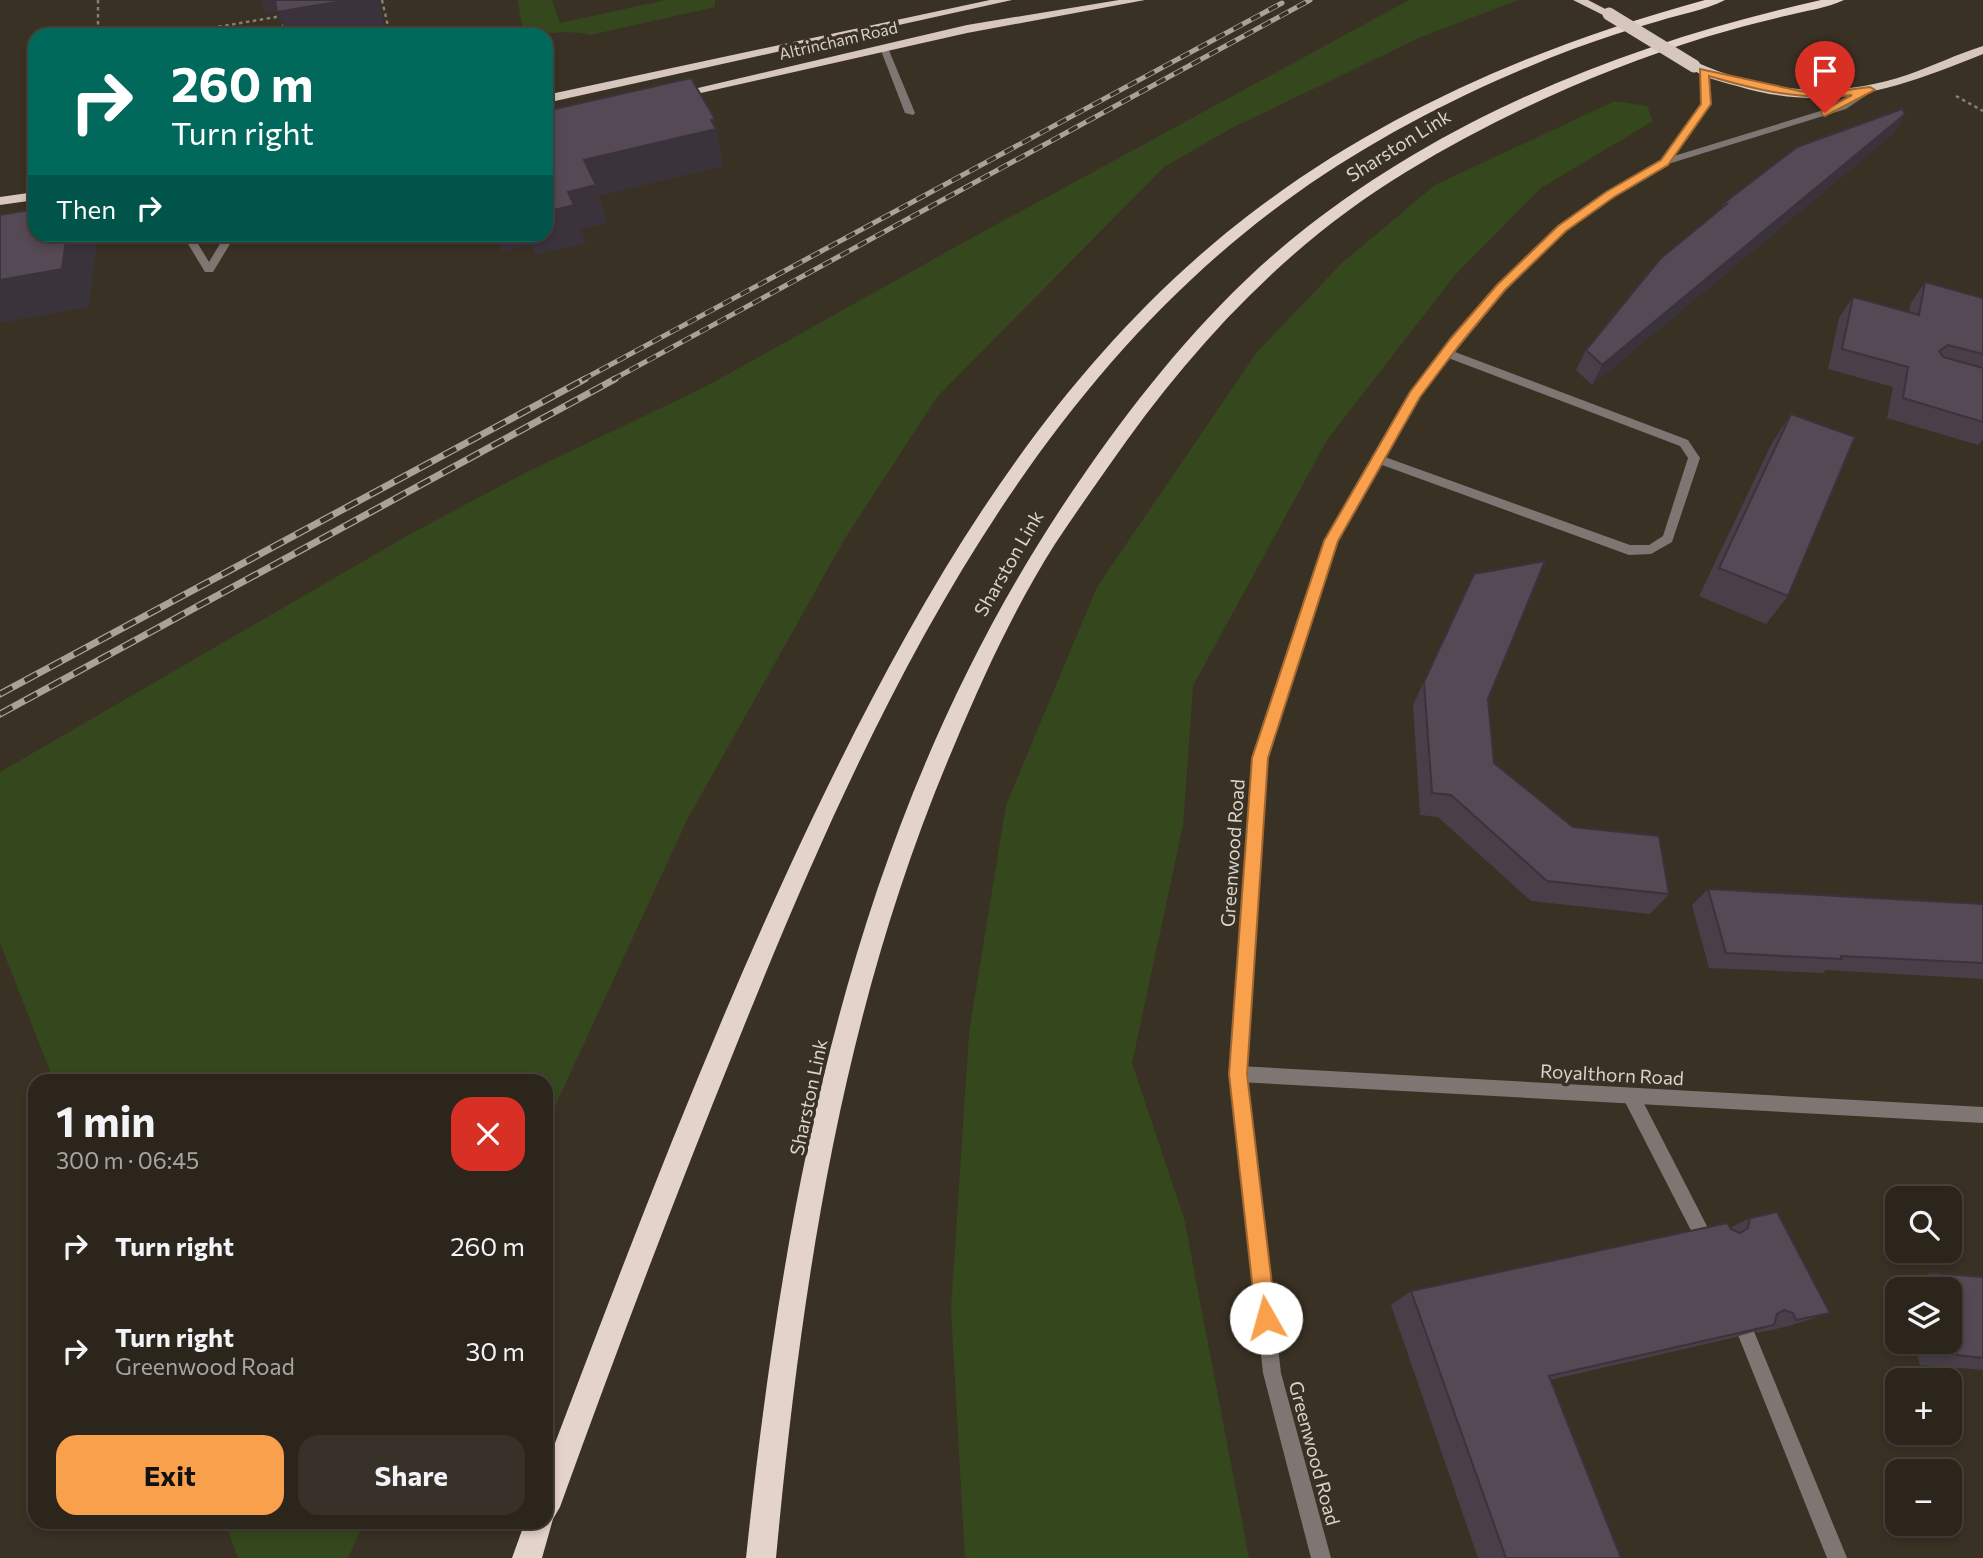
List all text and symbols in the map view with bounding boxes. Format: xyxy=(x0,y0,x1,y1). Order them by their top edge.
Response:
street label: Altrincham Road xyxy=(777,17,899,63)
pin xyxy=(1795,41,1855,113)
text: 260 m xyxy=(171,52,313,112)
icon: arrive xyxy=(1806,52,1844,90)
icon: right xyxy=(56,56,147,147)
street label: Sharston Link xyxy=(1342,104,1454,186)
text: Turn right xyxy=(171,112,314,152)
icon: right xyxy=(130,189,168,227)
text: Then xyxy=(56,193,116,224)
street label: Sharston Link xyxy=(968,506,1048,620)
street label: Greenwood Road xyxy=(1215,778,1249,928)
street label: Sharston Link xyxy=(784,1037,832,1157)
street label: Royalthorn Road xyxy=(1539,1059,1685,1089)
text: 1 min xyxy=(56,1094,156,1146)
button: close xyxy=(451,1097,525,1171)
text: 300 m · 06:45 xyxy=(56,1146,199,1174)
map controls xyxy=(1885,1186,1962,1536)
button: search xyxy=(1885,1186,1962,1263)
icon: right xyxy=(56,1227,94,1265)
text: Turn right xyxy=(115,1230,234,1261)
text: 260 m xyxy=(450,1230,525,1261)
button: layers xyxy=(1885,1277,1962,1354)
position arrow xyxy=(1229,1281,1303,1355)
text: Turn right xyxy=(115,1321,234,1352)
icon: right xyxy=(56,1332,94,1370)
text: 30 m xyxy=(466,1335,525,1366)
text: Greenwood Road xyxy=(115,1352,295,1380)
button: + xyxy=(1885,1368,1962,1445)
street label: Greenwood Road xyxy=(1285,1378,1345,1528)
button: Exit xyxy=(56,1435,284,1515)
button: Share xyxy=(298,1435,525,1515)
button: − xyxy=(1885,1459,1962,1536)

